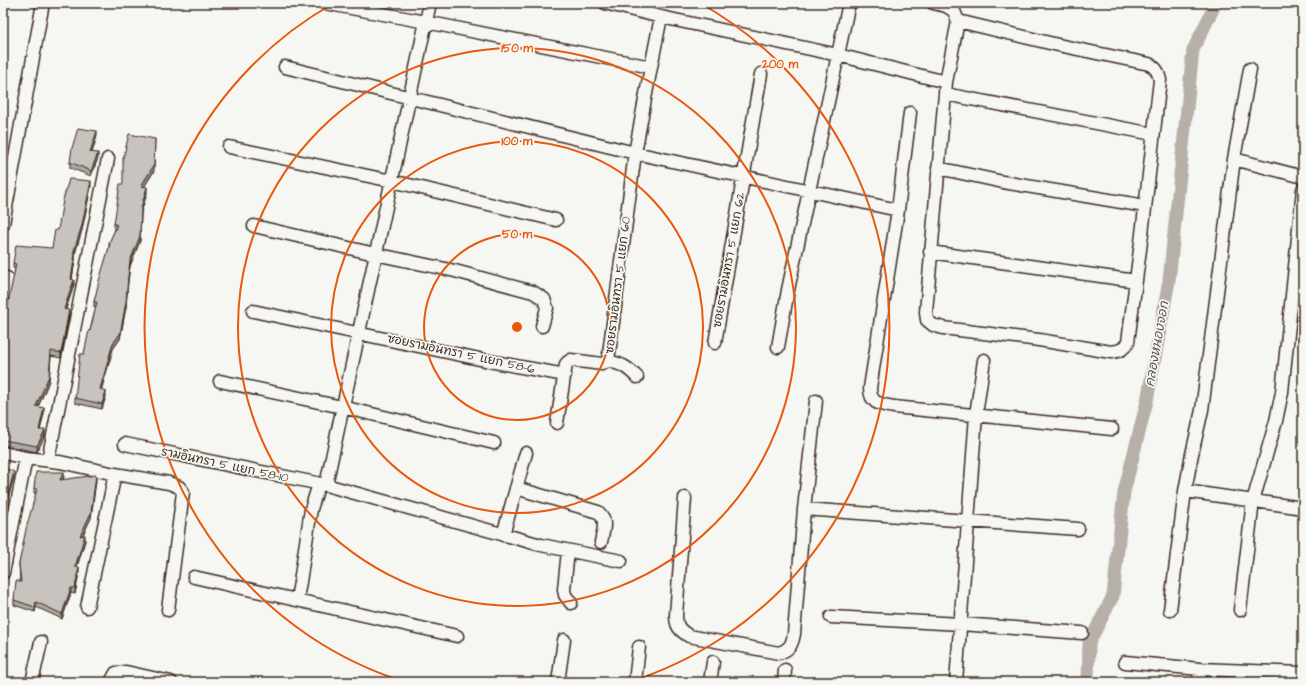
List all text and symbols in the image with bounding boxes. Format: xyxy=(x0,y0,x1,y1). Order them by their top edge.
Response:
text: 150 m xyxy=(501,40,534,57)
text: 200 m xyxy=(761,56,799,73)
text: 100 m xyxy=(502,133,533,150)
street label: ซอยรามอินทรา 5 แยก 62 xyxy=(709,191,749,329)
street label: ซอยรามอินทรา 5 แยก 60 xyxy=(601,215,635,355)
text: 50 m xyxy=(502,226,533,243)
water label: คลองหนองจอก xyxy=(1141,299,1173,388)
centre of rings xyxy=(510,320,524,334)
street label: ซอยรามอินทรา 5 แยก 58-6 xyxy=(386,330,537,378)
street label: รามอินทรา 5 แยก 58-10 xyxy=(160,443,291,487)

